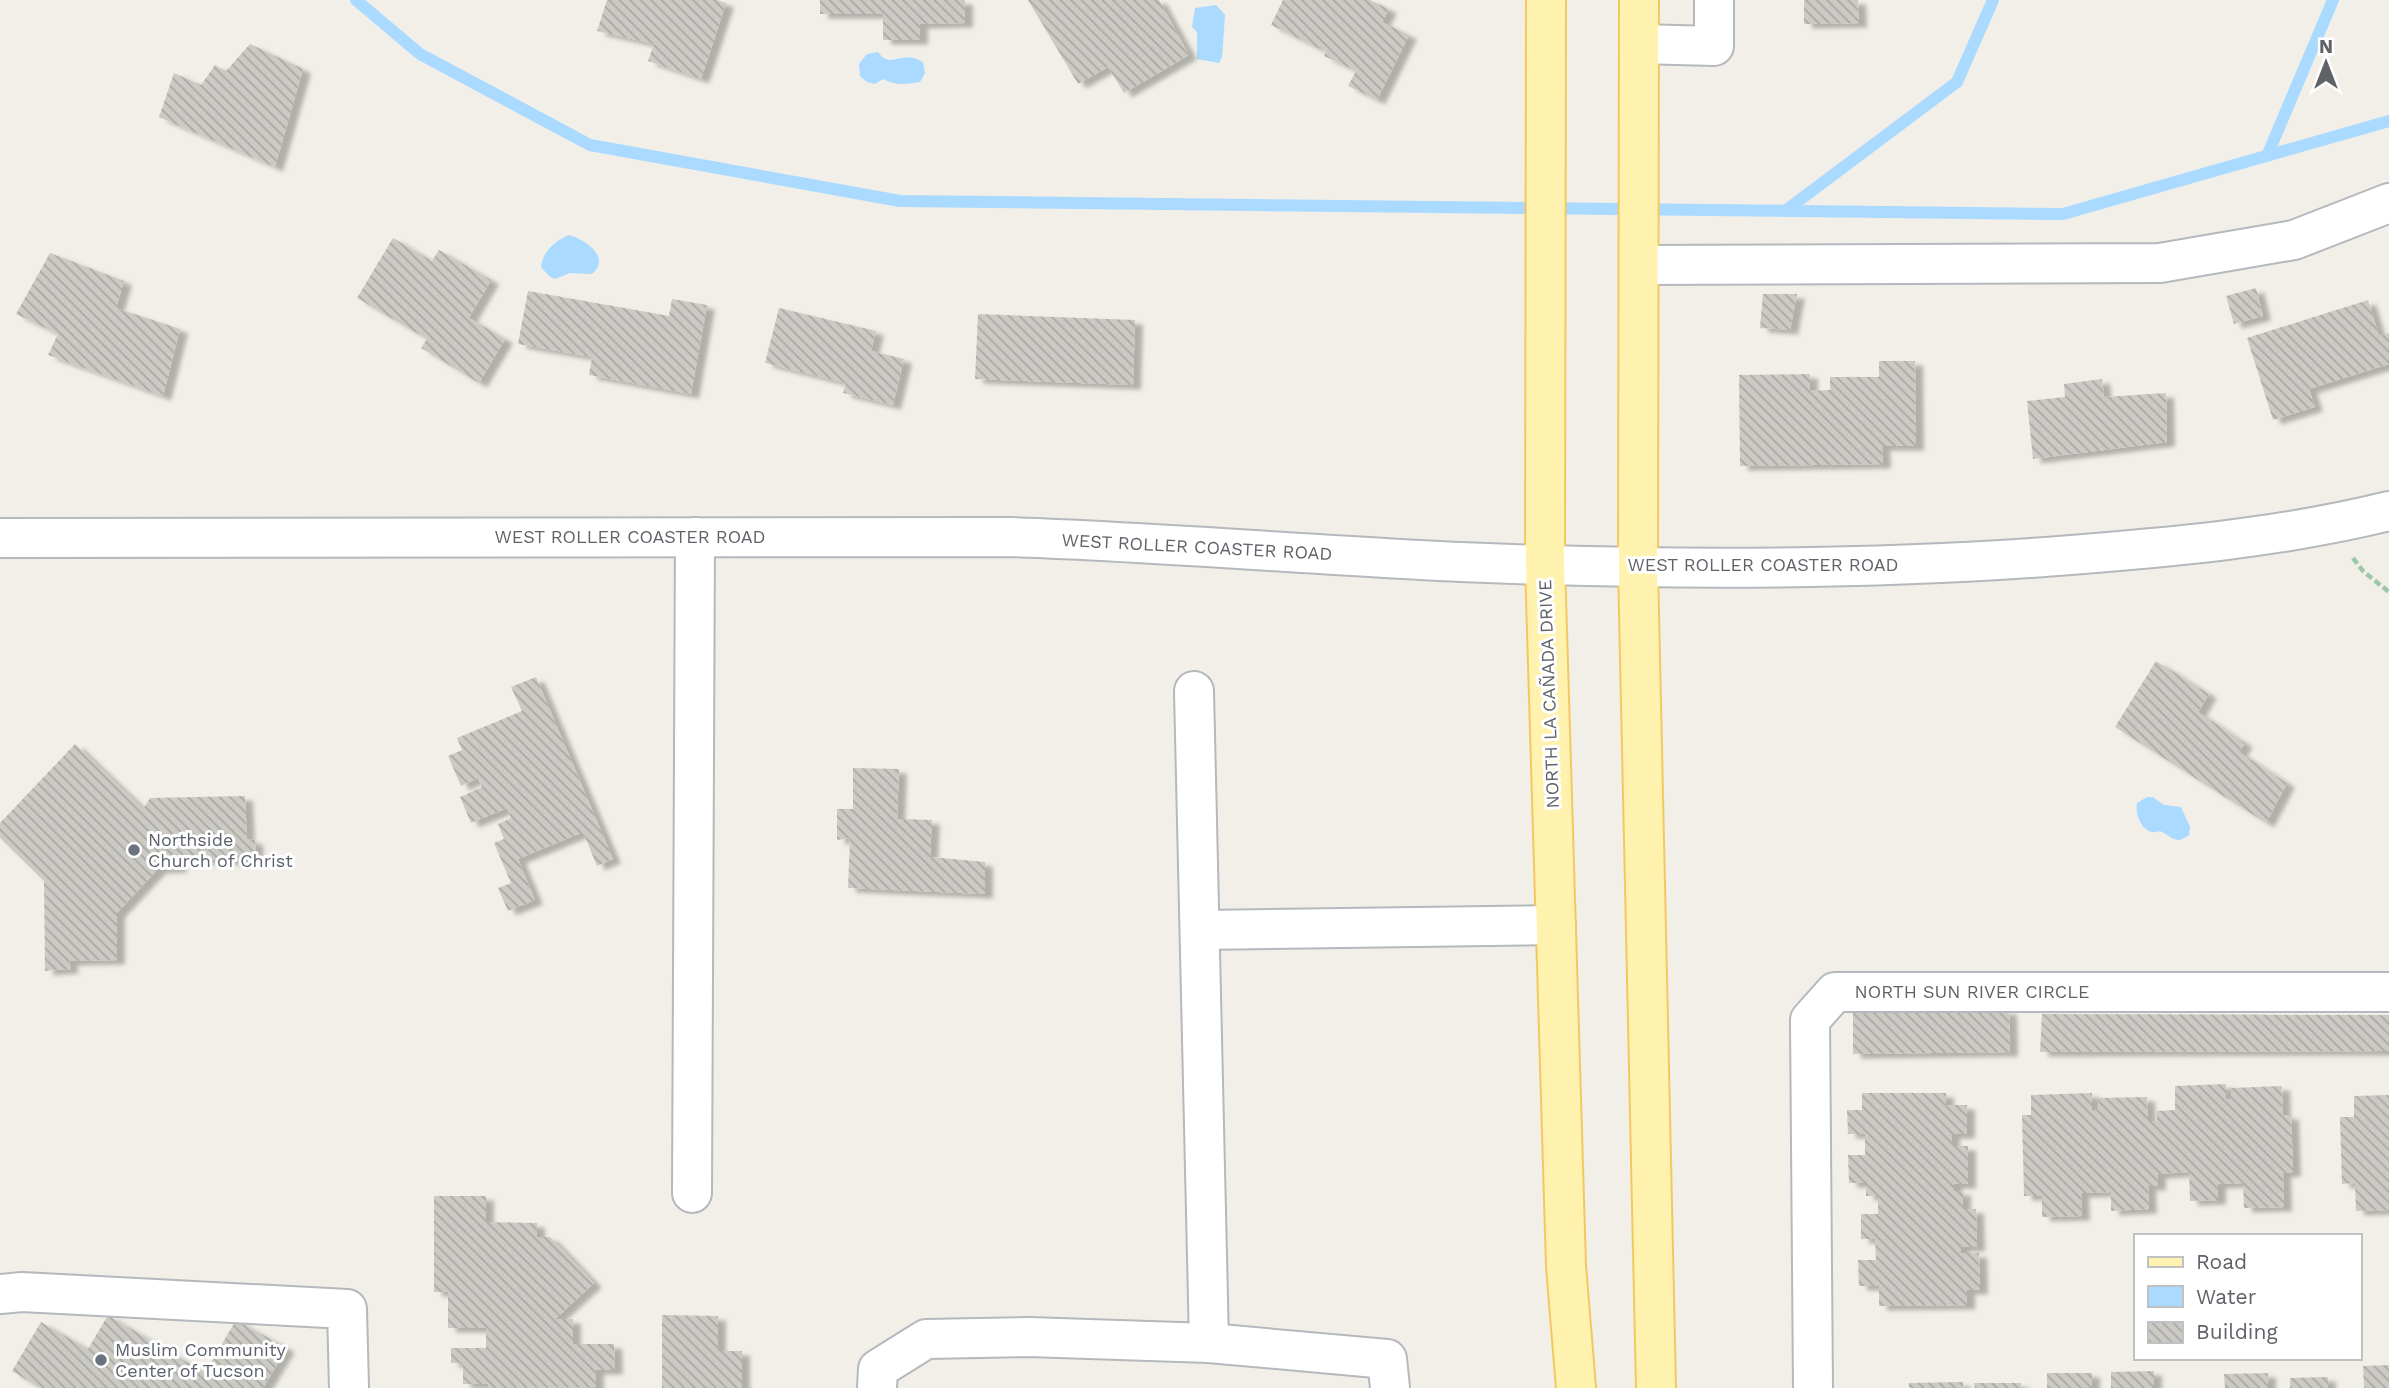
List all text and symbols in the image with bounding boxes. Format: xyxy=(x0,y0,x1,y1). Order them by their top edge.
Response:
north arrow xyxy=(2291,28,2361,98)
text: N xyxy=(2319,35,2333,58)
street label: WEST ROLLER COASTER ROAD xyxy=(494,526,766,547)
street label: WEST ROLLER COASTER ROAD xyxy=(1061,529,1333,564)
street label: WEST ROLLER COASTER ROAD xyxy=(1627,554,1899,575)
street label: NORTH LA CAÑADA DRIVE xyxy=(1534,579,1563,809)
place label: Northside Church of Christ xyxy=(148,829,293,871)
marker: Northside Church of Christ xyxy=(126,842,142,858)
street label: NORTH SUN RIVER CIRCLE xyxy=(1855,981,2089,1002)
legend xyxy=(2134,1234,2361,1360)
text: Road xyxy=(2196,1249,2247,1274)
text: Water xyxy=(2196,1284,2257,1309)
text: Building xyxy=(2196,1319,2278,1344)
place label: Muslim Community Center of Tucson xyxy=(115,1339,286,1381)
marker: Muslim Community Center of Tucson xyxy=(93,1352,109,1368)

